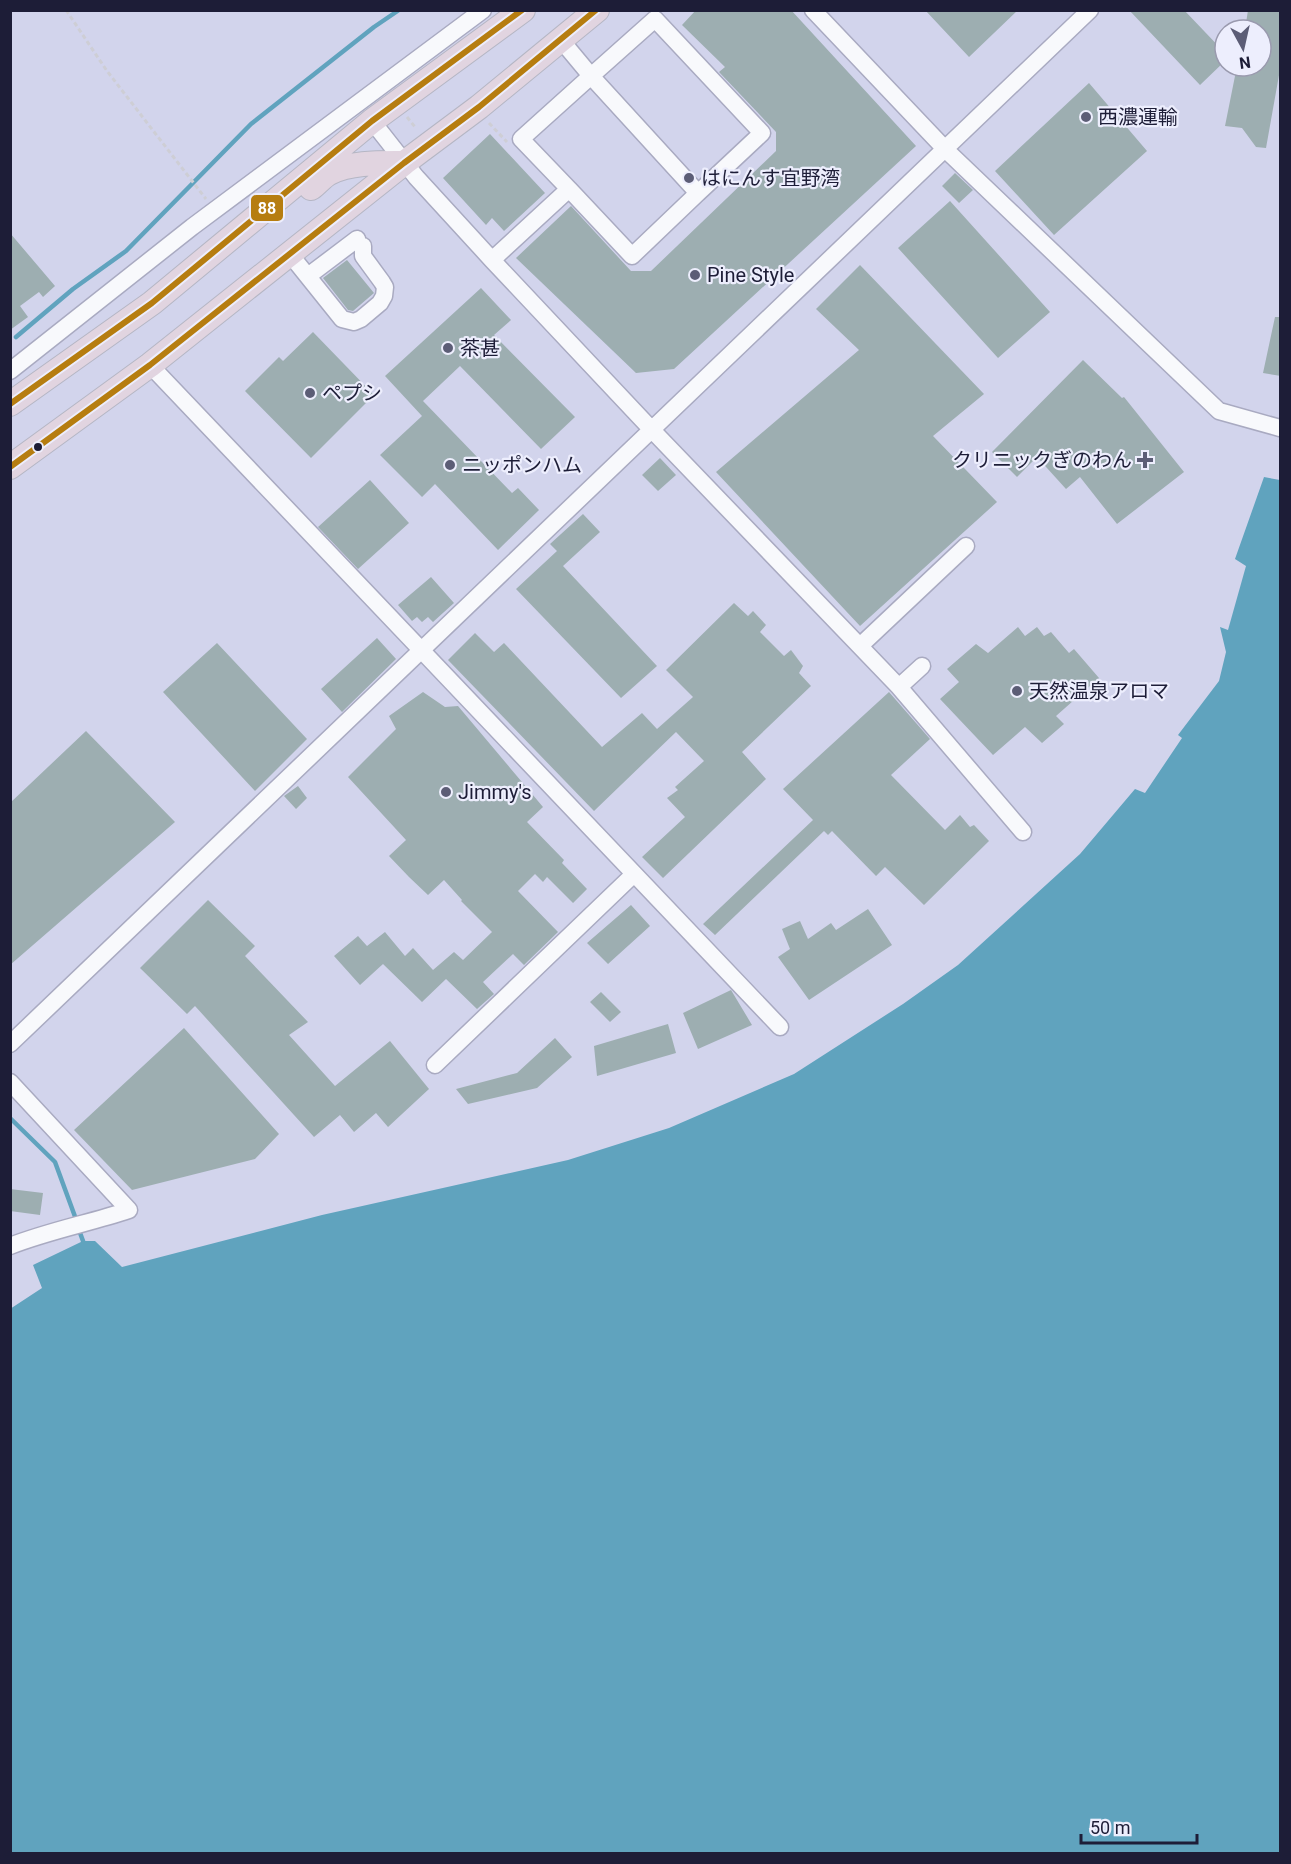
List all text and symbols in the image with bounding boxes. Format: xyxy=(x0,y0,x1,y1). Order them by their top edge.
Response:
north arrow xyxy=(1213,18,1273,78)
text: N xyxy=(1238,52,1252,73)
place label: 西濃運輸 xyxy=(1098,105,1178,129)
marker: 西濃運輸 xyxy=(1079,110,1093,124)
place label: はにんす宜野湾 xyxy=(701,166,841,190)
marker: はにんす宜野湾 xyxy=(682,171,696,185)
line badge: 88 xyxy=(250,194,284,222)
text: 88 xyxy=(258,199,276,218)
place label: Pine Style xyxy=(707,263,794,287)
marker: Pine Style xyxy=(688,268,702,282)
place label: 茶甚 xyxy=(460,336,500,360)
marker: 茶甚 xyxy=(441,341,455,355)
place label: ペプシ xyxy=(322,381,382,405)
marker: ペプシ xyxy=(303,386,317,400)
unlabelled marker xyxy=(32,441,44,453)
place label: クリニックぎのわん xyxy=(952,448,1132,472)
marker: クリニックぎのわん xyxy=(1136,451,1154,469)
place label: ニッポンハム xyxy=(462,453,582,477)
marker: ニッポンハム xyxy=(443,458,457,472)
place label: 天然温泉アロマ xyxy=(1029,679,1169,703)
marker: 天然温泉アロマ xyxy=(1010,684,1024,698)
place label: Jimmy's xyxy=(458,780,532,804)
marker: Jimmy's xyxy=(439,785,453,799)
scale bar xyxy=(1081,1807,1196,1845)
text: 50 m xyxy=(1090,1817,1130,1838)

